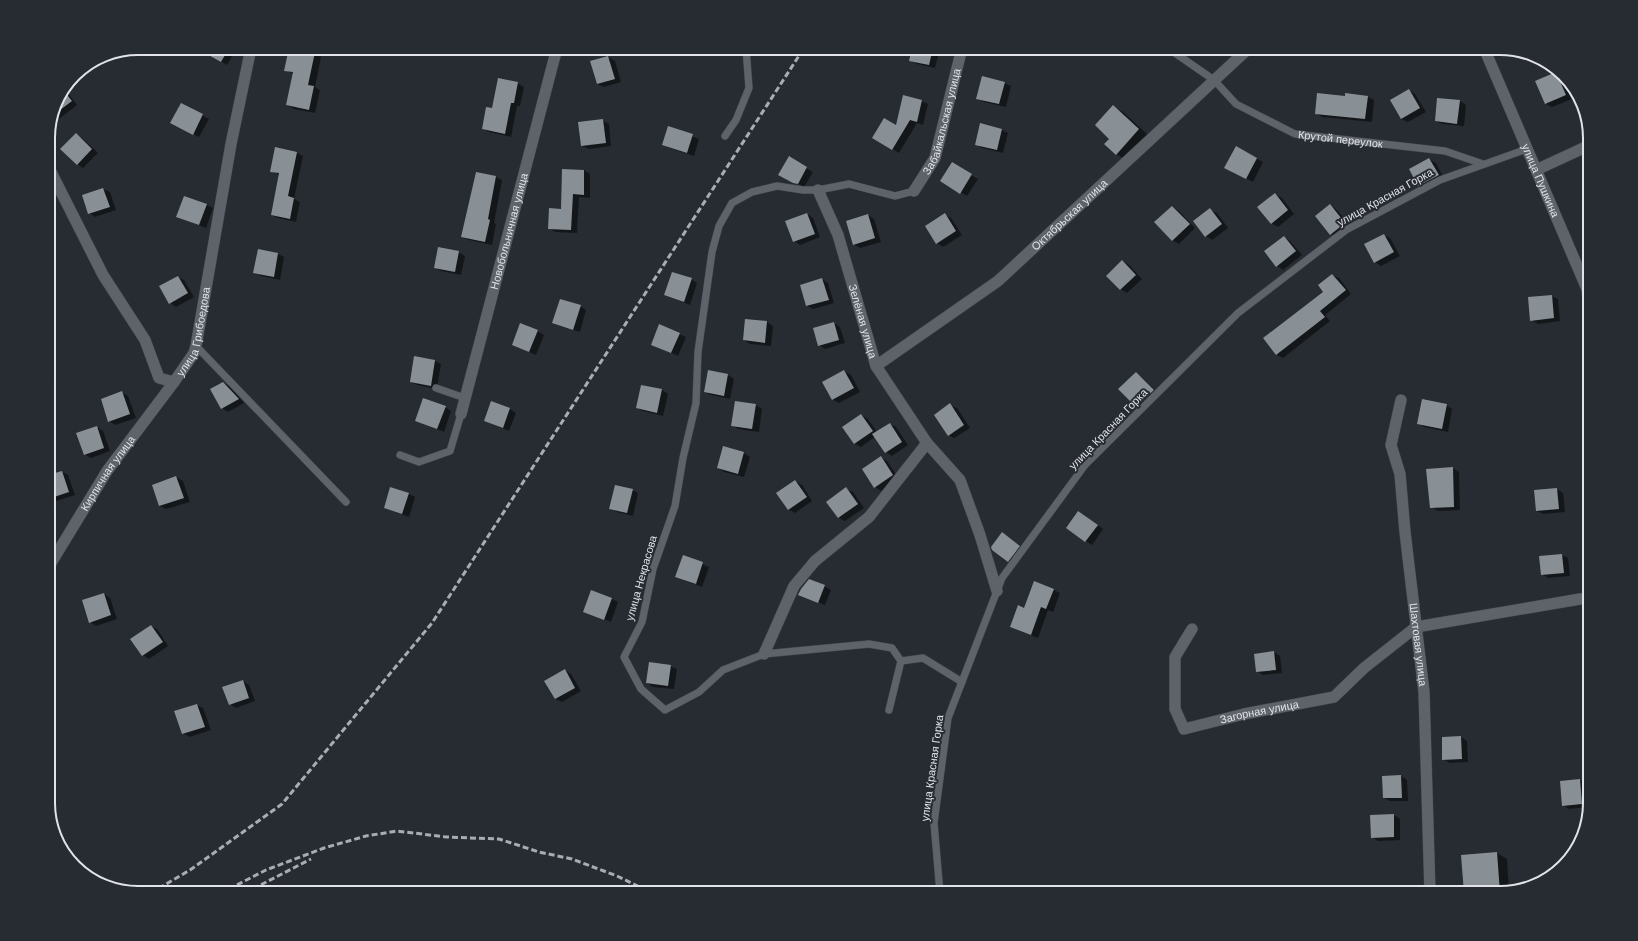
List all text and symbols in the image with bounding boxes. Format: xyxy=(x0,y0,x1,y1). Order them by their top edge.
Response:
street label: Забайкальская улица xyxy=(920,66,963,177)
street label: Крутой переулок xyxy=(1297,128,1384,150)
street label: улица Пушкина xyxy=(1520,142,1562,220)
street label: улица Красная Горка xyxy=(1335,165,1436,228)
street label: Новобольничная улица xyxy=(488,171,530,291)
street label: Октябрьская улица xyxy=(1029,176,1110,253)
street label: Зелёная улица xyxy=(847,283,880,360)
street label: улица Грибоедова xyxy=(174,285,212,378)
street label: улица Красная Горка xyxy=(1066,386,1150,472)
street label: Кирпичная улица xyxy=(78,433,138,513)
street label: улица Некрасова xyxy=(623,533,659,622)
street label: Шахтовая улица xyxy=(1407,602,1429,688)
street label: Загорная улица xyxy=(1219,698,1301,726)
street label: улица Красная Горка xyxy=(919,713,946,822)

